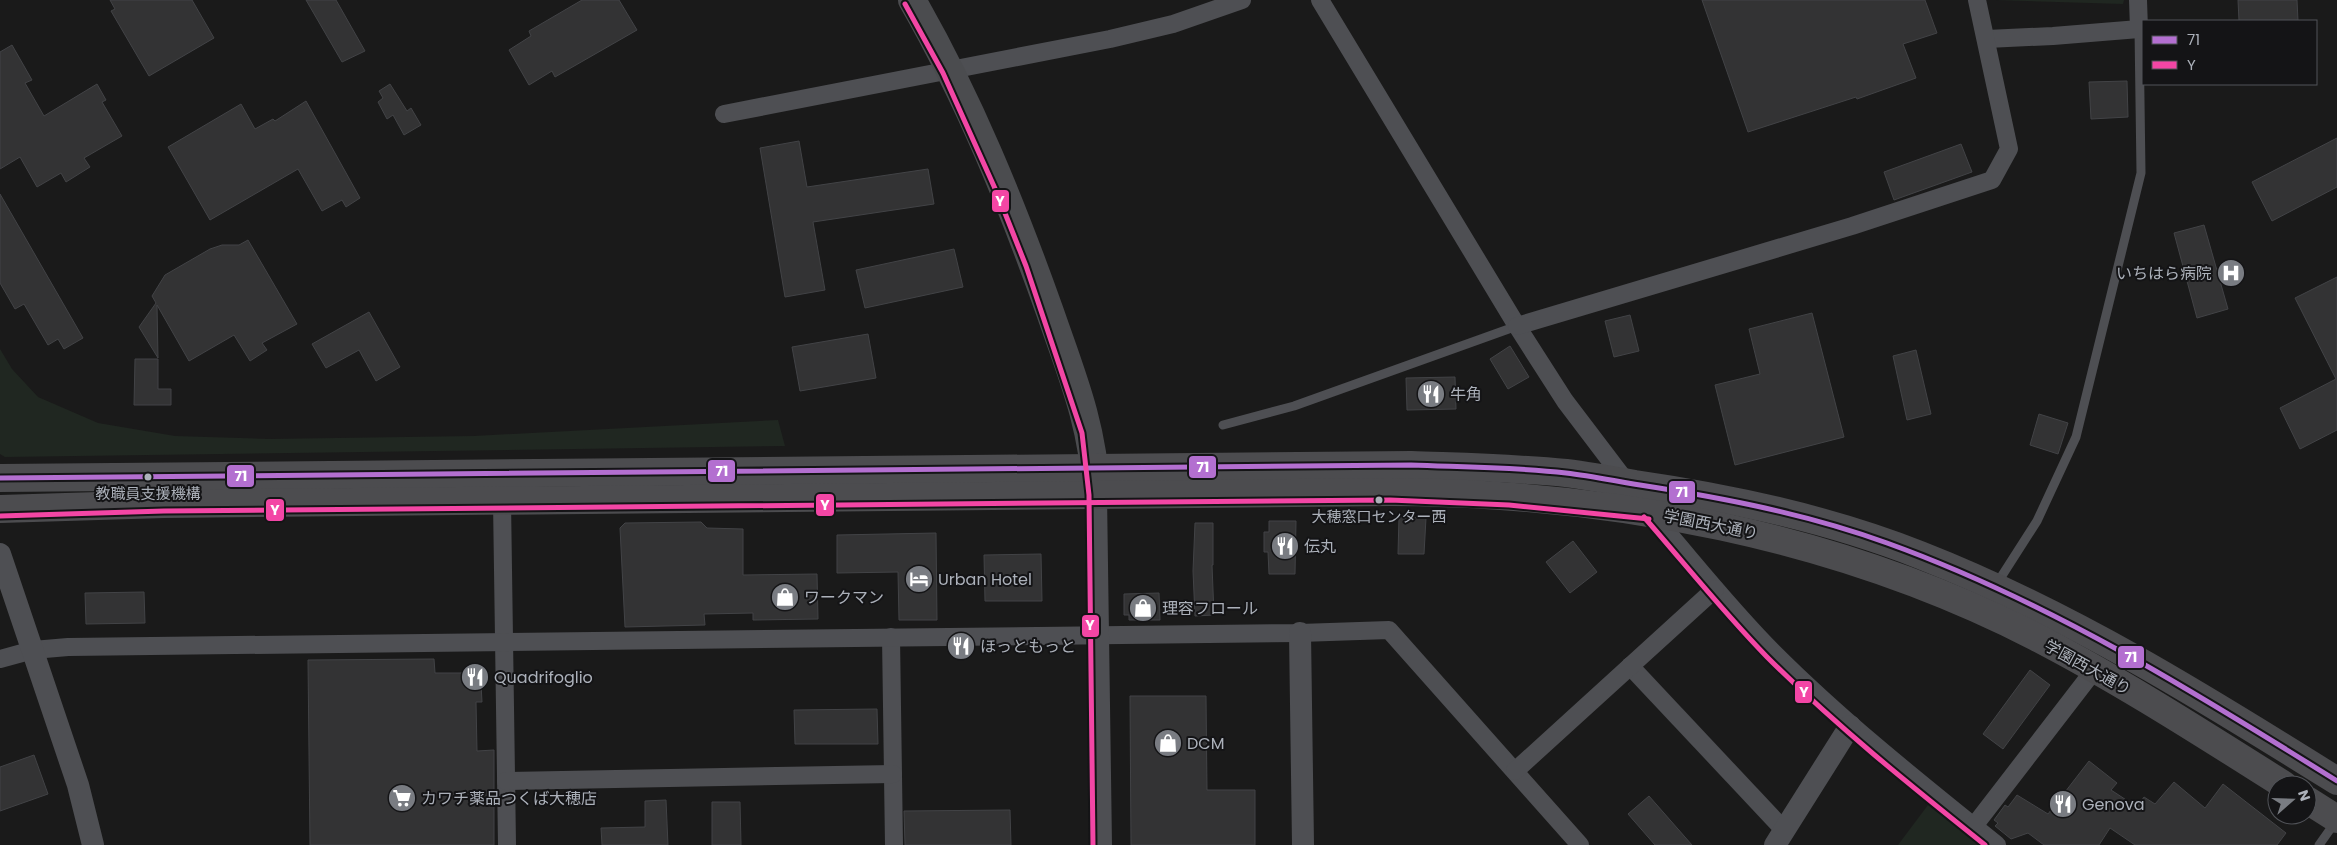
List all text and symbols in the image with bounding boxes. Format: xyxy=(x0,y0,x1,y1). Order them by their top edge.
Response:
legend xyxy=(2142,20,2317,85)
text: 71 xyxy=(2187,29,2200,50)
text: Y xyxy=(2187,54,2196,75)
line badge: Y xyxy=(991,189,1010,213)
text: Y xyxy=(995,191,1005,211)
hospital icon: いちはら病院 xyxy=(2216,258,2246,288)
place label: いちはら病院 xyxy=(2116,262,2212,285)
restaurant icon: 牛角 xyxy=(1416,379,1446,409)
place label: 牛角 xyxy=(1450,383,1482,406)
line badge: 71 xyxy=(1188,455,1217,479)
text: 71 xyxy=(1197,457,1209,477)
line badge: 71 xyxy=(707,459,736,483)
text: 71 xyxy=(716,461,728,481)
line badge: 71 xyxy=(226,464,255,488)
text: 71 xyxy=(235,466,247,486)
marker: 教職員支援機構 xyxy=(143,472,153,482)
line badge: 71 xyxy=(1668,480,1696,504)
text: 71 xyxy=(1676,482,1688,502)
place label: 教職員支援機構 xyxy=(95,483,201,504)
line badge: Y xyxy=(815,493,835,517)
text: Y xyxy=(820,495,830,515)
marker: 大穂窓口センター西 xyxy=(1374,495,1384,505)
line badge: Y xyxy=(265,498,285,522)
text: Y xyxy=(270,500,280,520)
street label: 学園西大通り xyxy=(1662,504,1760,545)
place label: 大穂窓口センター西 xyxy=(1311,506,1447,527)
restaurant icon: 伝丸 xyxy=(1270,531,1300,561)
place label: 伝丸 xyxy=(1304,535,1336,558)
hotel icon: Urban Hotel xyxy=(904,564,934,594)
place label: Urban Hotel xyxy=(938,568,1032,591)
shop icon: ワークマン xyxy=(770,582,800,612)
place label: ワークマン xyxy=(804,586,884,609)
shop icon: 理容フロール xyxy=(1128,593,1158,623)
place label: 理容フロール xyxy=(1162,597,1258,620)
line badge: Y xyxy=(1081,614,1100,638)
text: Y xyxy=(1085,615,1095,635)
restaurant icon: ほっともっと xyxy=(946,631,976,661)
street label: 学園西大通り xyxy=(2040,634,2135,701)
place label: ほっともっと xyxy=(980,635,1076,658)
line badge: 71 xyxy=(2117,645,2145,669)
text: 71 xyxy=(2125,647,2137,667)
restaurant icon: Quadrifoglio xyxy=(460,662,490,692)
place label: Quadrifoglio xyxy=(494,666,593,689)
line badge: Y xyxy=(1794,680,1813,704)
text: Y xyxy=(1799,682,1809,702)
shop icon: DCM xyxy=(1153,728,1183,758)
place label: DCM xyxy=(1187,732,1224,755)
north arrow xyxy=(2267,775,2317,825)
supermarket icon: カワチ薬品つくば大穂店 xyxy=(387,783,417,813)
place label: カワチ薬品つくば大穂店 xyxy=(421,787,597,810)
text: N xyxy=(2293,787,2315,804)
restaurant icon: Genova xyxy=(2048,789,2078,819)
place label: Genova xyxy=(2082,793,2145,816)

